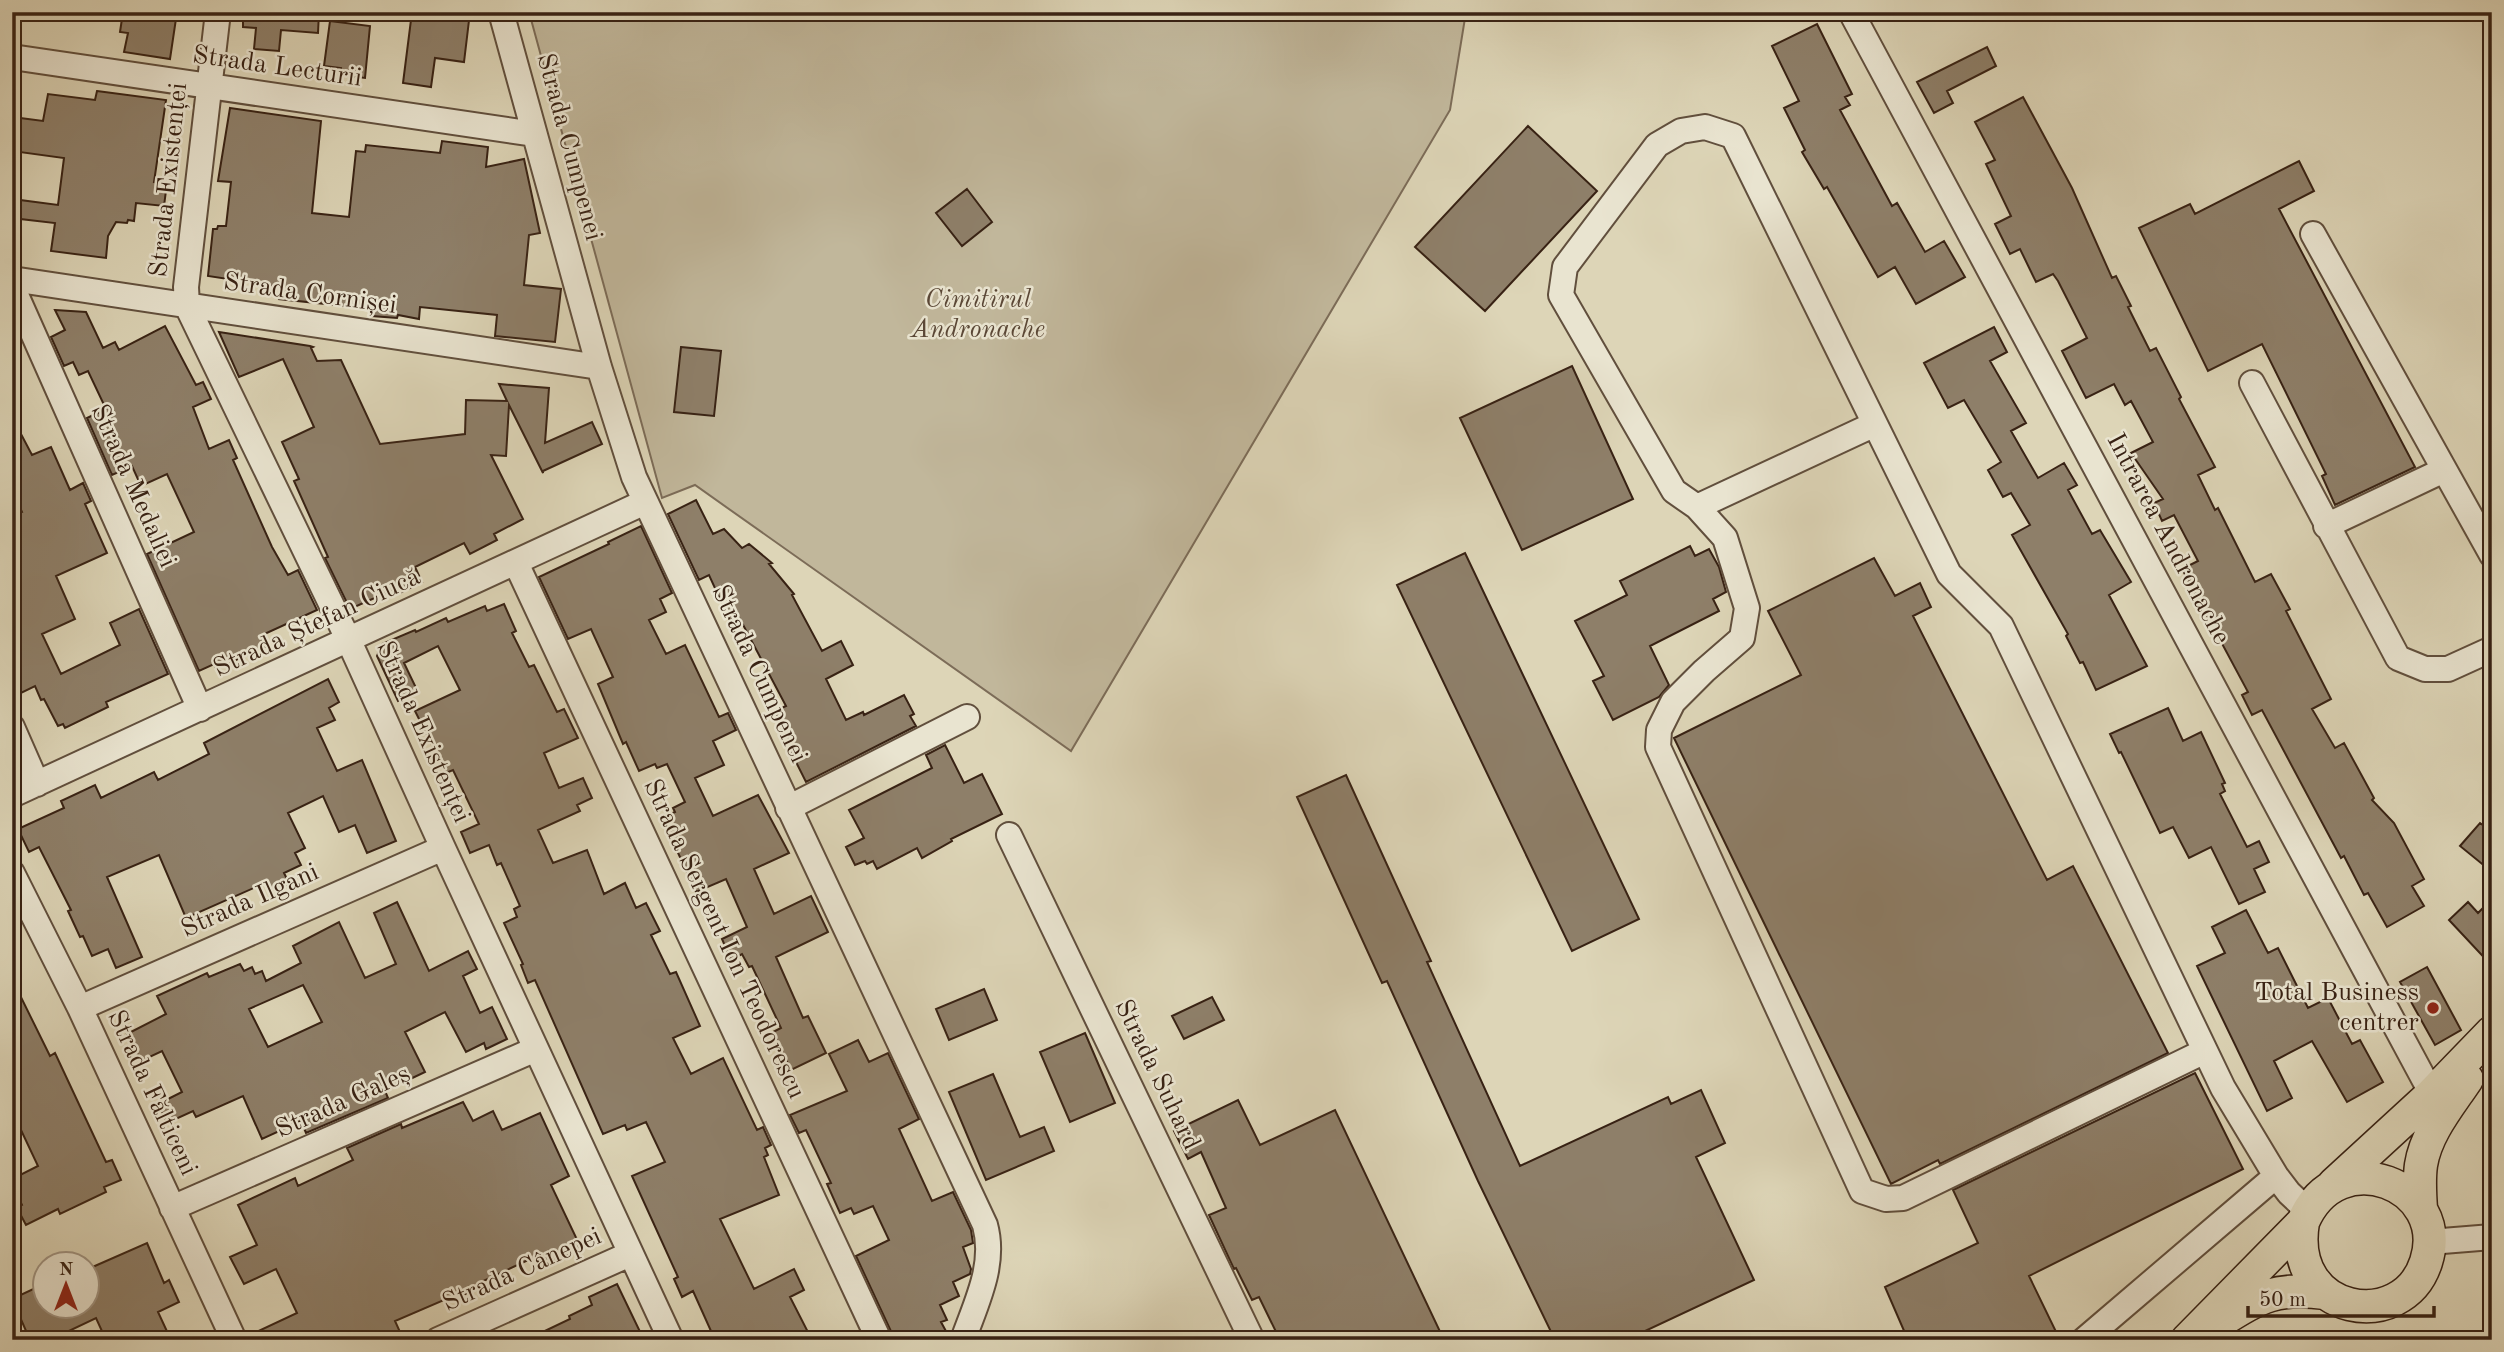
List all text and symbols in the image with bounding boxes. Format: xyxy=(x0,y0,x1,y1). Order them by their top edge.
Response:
street label: Strada Lecturii xyxy=(191,42,363,92)
street label: Strada Cumpenei xyxy=(531,51,607,243)
street label: Strada Existenței xyxy=(146,81,192,279)
street label: Strada Cornișei xyxy=(222,269,398,319)
park label: Cimitirul Andronache xyxy=(909,287,1045,343)
street label: Strada Medaliei xyxy=(85,400,181,572)
street label: Intrarea Andronache xyxy=(2101,429,2235,649)
street label: Strada Ștefan Ciucă xyxy=(210,564,425,682)
street label: Strada Cumpenei xyxy=(706,581,812,767)
street label: Strada Existenței xyxy=(371,637,475,827)
street label: Strada Sergent Ion Teodorescu xyxy=(638,775,810,1103)
street label: Strada Ilgani xyxy=(177,859,323,943)
place label: Total Business centrer xyxy=(2254,980,2419,1036)
street label: Strada Suhard xyxy=(1109,996,1205,1154)
marker: Total Business centrer xyxy=(2425,1000,2441,1016)
street label: Strada Fălticeni xyxy=(102,1006,202,1180)
street label: Strada Galeș xyxy=(272,1061,414,1143)
street label: Strada Cânepei xyxy=(439,1223,605,1317)
north arrow xyxy=(32,1250,102,1320)
text: N xyxy=(59,1261,74,1280)
scale bar xyxy=(2248,1275,2434,1319)
text: 50 m xyxy=(2259,1290,2306,1311)

